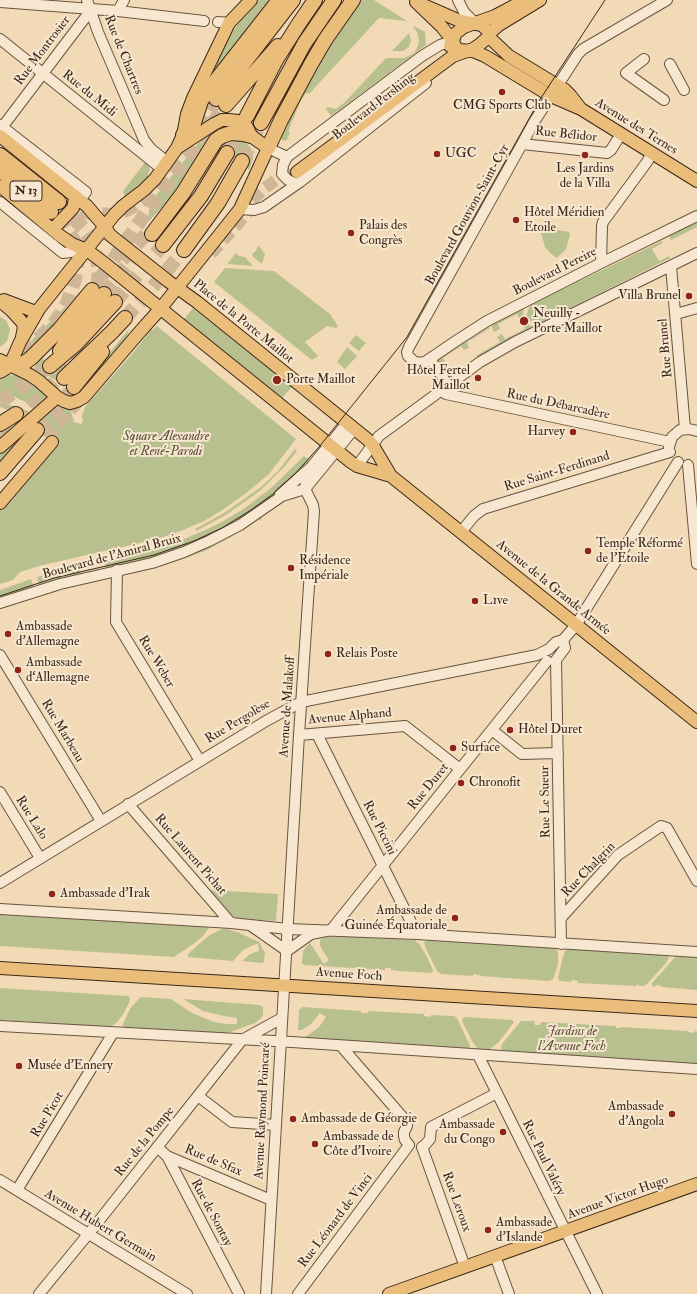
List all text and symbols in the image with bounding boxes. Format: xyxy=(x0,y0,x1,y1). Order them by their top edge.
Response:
street label: Rue Montrosier xyxy=(12,13,74,89)
street label: Rue de Chartres xyxy=(100,13,146,97)
street label: Rue du Midi xyxy=(59,67,119,121)
street label: Boulevard Pershing xyxy=(330,70,418,144)
marker: CMG Sports Club xyxy=(497,87,507,97)
street label: Avenue des Ternes xyxy=(592,95,680,159)
place label: CMG Sports Club xyxy=(453,98,551,114)
street label: Rue Bélidor xyxy=(534,124,598,146)
street label: Boulevard Gouvion-Saint-Cyr xyxy=(423,142,513,288)
place label: UGC xyxy=(445,146,476,162)
marker: UGC xyxy=(432,149,442,159)
marker: Les Jardins de la Villa xyxy=(580,150,590,160)
place label: Les Jardins de la Villa xyxy=(556,161,614,192)
road number: N 13 xyxy=(10,181,42,201)
place label: Hôtel Méridien Etoile xyxy=(524,205,604,236)
marker: Hôtel Méridien Etoile xyxy=(511,215,521,225)
place label: Palais des Congrès xyxy=(359,218,407,249)
marker: Palais des Congrès xyxy=(346,228,356,238)
street label: Boulevard Pereire xyxy=(511,244,599,300)
street label: Place de la Porte Maillot xyxy=(190,277,296,367)
place label: Villa Brunel xyxy=(618,288,681,304)
marker: Villa Brunel xyxy=(684,291,694,301)
place label: Neuilly - Porte Maillot xyxy=(533,306,602,337)
marker: Neuilly - Porte Maillot xyxy=(518,315,530,327)
street label: Rue Brunel xyxy=(656,318,676,378)
place label: Hôtel Fertel Maillot xyxy=(406,363,470,394)
place label: Porte Maillot xyxy=(286,372,355,388)
marker: Hôtel Fertel Maillot xyxy=(473,373,483,383)
marker: Porte Maillot xyxy=(271,374,283,386)
street label: Rue du Débarcadère xyxy=(505,386,611,424)
place label: Harvey xyxy=(527,424,565,440)
marker: Harvey xyxy=(568,427,578,437)
park label: Square Alexandre et René-Parodi xyxy=(123,429,209,460)
street label: Rue Saint-Ferdinand xyxy=(502,449,612,495)
street label: Boulevard de l'Amiral Bruix xyxy=(41,531,183,583)
place label: Temple Réformé de l'Etoile xyxy=(596,536,683,567)
street label: Avenue de la Grande Armée xyxy=(493,537,613,639)
marker: Temple Réformé de l'Etoile xyxy=(583,546,593,556)
place label: Résidence Impériale xyxy=(299,553,351,584)
marker: Résidence Impériale xyxy=(286,563,296,573)
place label: L1ve xyxy=(483,593,508,609)
marker: L1ve xyxy=(470,596,480,606)
place label: Ambassade d'Allemagne xyxy=(16,619,80,650)
marker: Ambassade d'Allemagne xyxy=(3,629,13,639)
street label: Rue Weber xyxy=(134,633,178,691)
place label: Relais Poste xyxy=(336,646,398,662)
marker: Relais Poste xyxy=(323,649,333,659)
place label: Ambassade d‘Allemagne xyxy=(26,655,89,686)
street label: Avenue de Malakoff xyxy=(277,656,299,758)
marker: Ambassade d‘Allemagne xyxy=(13,665,23,675)
street label: Rue Marbeau xyxy=(37,697,87,765)
street label: Rue Pergolèse xyxy=(203,697,273,747)
street label: Avenue Alphand xyxy=(308,706,392,728)
place label: Hôtel Duret xyxy=(518,722,582,738)
marker: Hôtel Duret xyxy=(505,725,515,735)
place label: Surface xyxy=(461,740,500,756)
marker: Surface xyxy=(448,743,458,753)
street label: Rue Duret xyxy=(405,760,453,814)
street label: Rue Le Sueur xyxy=(538,766,554,838)
place label: Chronofit xyxy=(469,775,521,791)
marker: Chronofit xyxy=(456,778,466,788)
street label: Rue Lalo xyxy=(12,793,50,843)
street label: Rue Piccini xyxy=(359,798,399,858)
street label: Rue Laurent Pichat xyxy=(151,811,229,899)
street label: Rue Chalgrin xyxy=(559,839,619,901)
place label: Ambassade d'Irak xyxy=(60,886,150,902)
marker: Ambassade d'Irak xyxy=(47,889,57,899)
place label: Ambassade de Guinée Équatoriale xyxy=(345,903,447,934)
marker: Ambassade de Guinée Équatoriale xyxy=(450,913,460,923)
street label: Avenue Foch xyxy=(315,965,383,985)
park label: Jardins de l'Avenue Foch xyxy=(538,1024,606,1055)
street label: Avenue Raymond Poincaré xyxy=(252,1042,274,1180)
place label: Musée d'Ennery xyxy=(27,1058,113,1074)
marker: Musée d'Ennery xyxy=(14,1061,24,1071)
street label: Rue Picot xyxy=(28,1089,68,1141)
place label: Ambassade d'Angola xyxy=(608,1099,664,1130)
street label: Rue de la Pompe xyxy=(112,1104,178,1180)
marker: Ambassade d'Angola xyxy=(667,1109,677,1119)
place label: Ambassade de Géorgie xyxy=(301,1111,417,1127)
marker: Ambassade de Géorgie xyxy=(288,1114,298,1124)
place label: Ambassade du Congo xyxy=(439,1117,495,1148)
street label: Rue Paul Valéry xyxy=(518,1118,568,1198)
marker: Ambassade du Congo xyxy=(498,1127,508,1137)
place label: Ambassade de Côte d’Ivoire xyxy=(323,1129,394,1160)
marker: Ambassade de Côte d’Ivoire xyxy=(310,1139,320,1149)
street label: Rue de Sfax xyxy=(182,1142,244,1180)
street label: Rue Leroux xyxy=(438,1170,474,1234)
street label: Rue Léonard de Vinci xyxy=(296,1171,376,1271)
street label: Avenue Victor Hugo xyxy=(565,1173,671,1223)
street label: Rue de Sontay xyxy=(187,1177,235,1249)
street label: Avenue Hubert Germain xyxy=(41,1186,159,1266)
place label: Ambassade d'Islande xyxy=(496,1215,552,1246)
marker: Ambassade d'Islande xyxy=(483,1225,493,1235)

